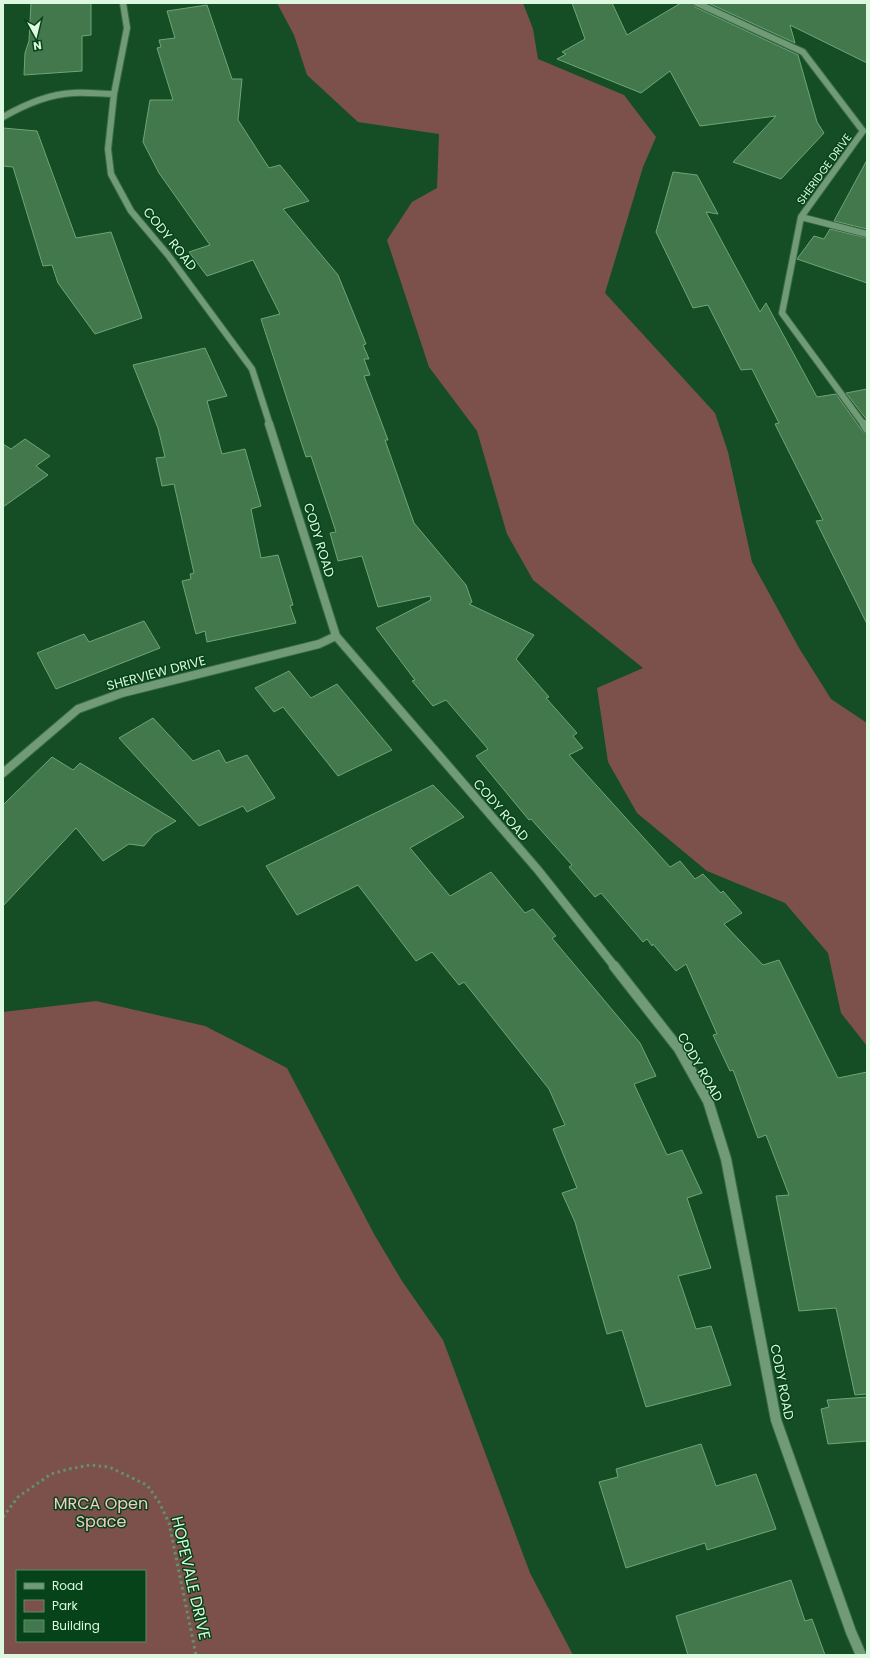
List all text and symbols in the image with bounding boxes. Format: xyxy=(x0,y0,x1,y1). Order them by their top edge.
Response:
north arrow xyxy=(16,16,56,56)
text: N xyxy=(32,37,43,54)
street label: SHERIDGE DRIVE xyxy=(793,130,855,208)
street label: CODY ROAD xyxy=(139,203,201,275)
street label: CODY ROAD xyxy=(299,501,339,579)
street label: SHERVIEW DRIVE xyxy=(104,651,208,695)
street label: CODY ROAD xyxy=(469,775,533,845)
street label: CODY ROAD xyxy=(673,1029,727,1105)
street label: CODY ROAD xyxy=(765,1343,799,1421)
park label: MRCA Open Space xyxy=(54,1492,148,1533)
street label: HOPEVALE DRIVE xyxy=(166,1514,216,1642)
legend xyxy=(16,1570,146,1642)
text: Road xyxy=(52,1577,83,1594)
text: Park xyxy=(52,1597,79,1614)
text: Building xyxy=(52,1617,100,1634)

